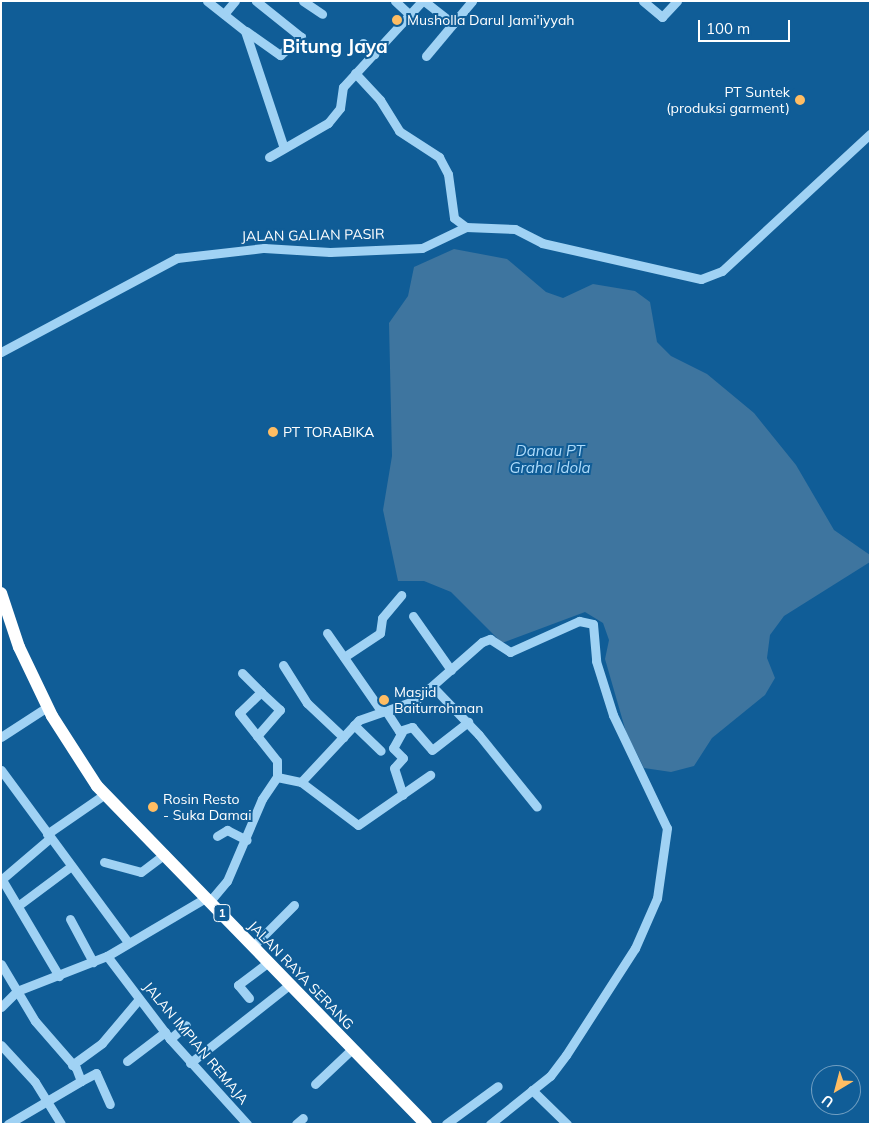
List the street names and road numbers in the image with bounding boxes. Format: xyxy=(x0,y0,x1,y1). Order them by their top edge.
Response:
street label: JALAN GALIAN PASIR xyxy=(241,225,385,245)
road number: 1 xyxy=(213,904,231,922)
street label: JALAN RAYA SERANG xyxy=(245,917,357,1033)
street label: JALAN IMPIAN REMAJA xyxy=(140,978,252,1108)

